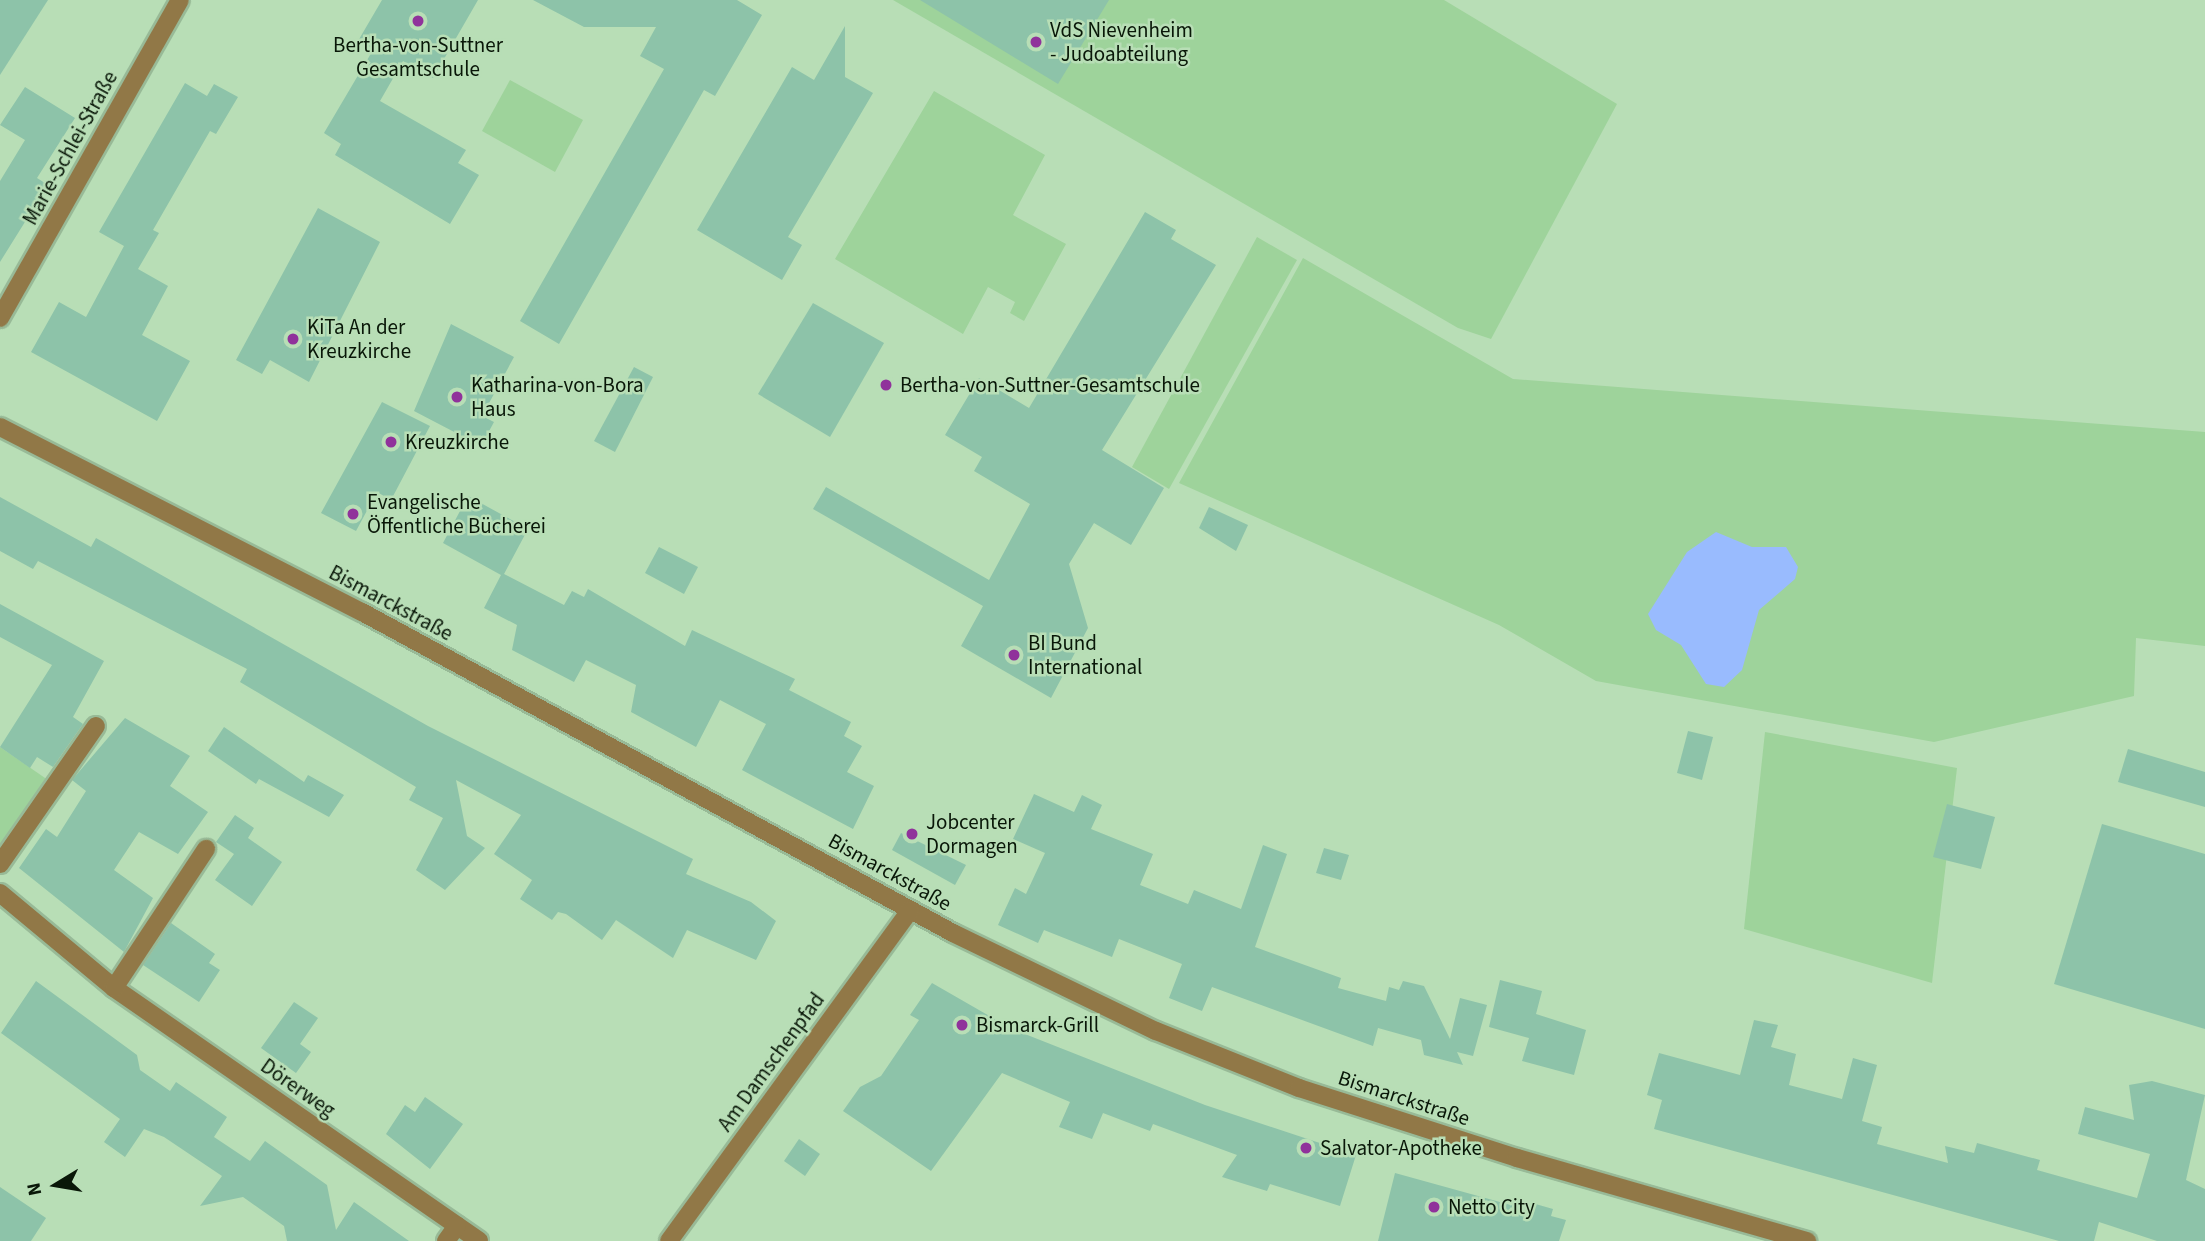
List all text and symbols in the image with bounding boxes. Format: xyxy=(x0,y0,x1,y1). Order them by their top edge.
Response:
marker: Bertha-von-Suttner Gesamtschule xyxy=(410,13,426,29)
place label: VdS Nievenheim - Judoabteilung xyxy=(1050,17,1193,67)
place label: Bertha-von-Suttner Gesamtschule xyxy=(333,32,503,82)
marker: VdS Nievenheim - Judoabteilung xyxy=(1028,34,1044,50)
street label: Marie-Schlei-Straße xyxy=(17,67,123,229)
place label: KiTa An der Kreuzkirche xyxy=(307,314,411,364)
marker: KiTa An der Kreuzkirche xyxy=(285,331,301,347)
place label: Katharina-von-Bora Haus xyxy=(471,372,644,422)
place label: Bertha-von-Suttner-Gesamtschule xyxy=(900,372,1200,398)
marker: Bertha-von-Suttner-Gesamtschule xyxy=(878,377,894,393)
marker: Katharina-von-Bora Haus xyxy=(449,389,465,405)
place label: Kreuzkirche xyxy=(405,429,509,455)
marker: Kreuzkirche xyxy=(383,434,399,450)
place label: Evangelische Öffentliche Bücherei xyxy=(367,489,546,539)
marker: Evangelische Öffentliche Bücherei xyxy=(345,506,361,522)
street label: Bismarckstraße xyxy=(325,560,457,646)
place label: BI Bund International xyxy=(1028,630,1142,680)
marker: BI Bund International xyxy=(1006,647,1022,663)
place label: Jobcenter Dormagen xyxy=(926,809,1018,859)
marker: Jobcenter Dormagen xyxy=(904,826,920,842)
street label: Bismarckstraße xyxy=(824,828,956,916)
street label: Am Damschenpfad xyxy=(712,988,830,1136)
place label: Bismarck-Grill xyxy=(976,1012,1099,1038)
marker: Bismarck-Grill xyxy=(954,1017,970,1033)
street label: Dörerweg xyxy=(256,1053,340,1123)
street label: Bismarckstraße xyxy=(1335,1065,1473,1131)
place label: Salvator-Apotheke xyxy=(1320,1135,1482,1161)
marker: Salvator-Apotheke xyxy=(1298,1140,1314,1156)
north arrow xyxy=(21,1150,91,1220)
text: N xyxy=(20,1180,49,1198)
place label: Netto City xyxy=(1448,1194,1535,1220)
marker: Netto City xyxy=(1426,1199,1442,1215)

